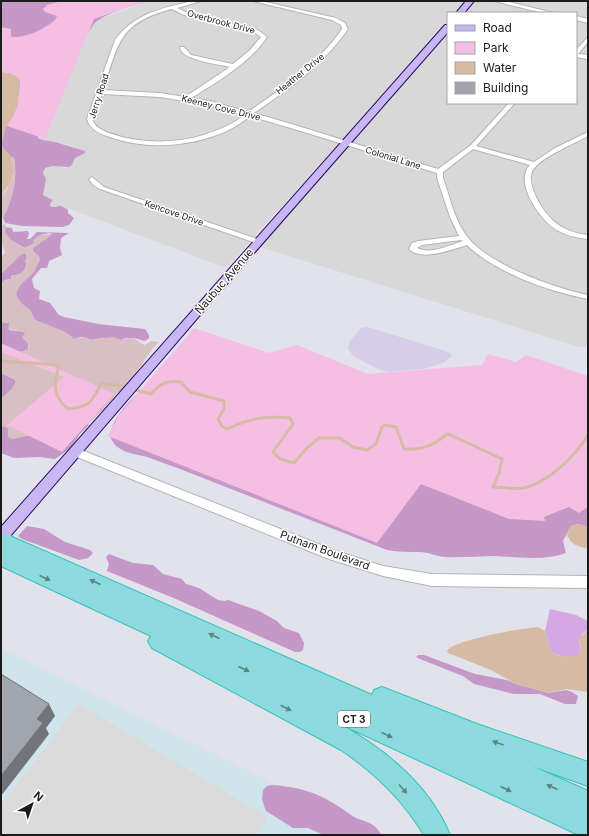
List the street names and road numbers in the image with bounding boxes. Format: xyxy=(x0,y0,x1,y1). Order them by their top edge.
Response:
street label: Overbrook Drive xyxy=(186,7,256,36)
street label: Heather Drive xyxy=(273,51,326,96)
street label: Jerry Road xyxy=(86,72,111,120)
street label: Keeney Cove Drive xyxy=(181,92,262,123)
street label: Colonial Lane xyxy=(364,144,422,171)
street label: Kencove Drive xyxy=(143,197,205,228)
street label: Naubuc Avenue xyxy=(192,245,256,317)
street label: Putnam Boulevard xyxy=(278,527,372,573)
road number: CT 3 xyxy=(338,711,370,727)

